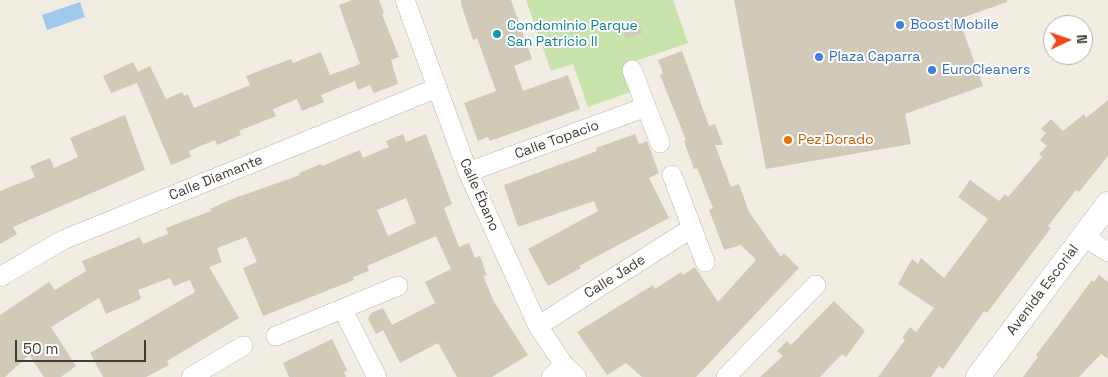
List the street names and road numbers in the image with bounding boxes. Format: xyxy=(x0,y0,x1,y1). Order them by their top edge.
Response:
street label: Calle Topacio xyxy=(513,117,601,163)
street label: Calle Diamante xyxy=(167,152,265,204)
street label: Calle Ébano xyxy=(455,156,503,234)
street label: Avenida Escorial xyxy=(1003,241,1083,339)
street label: Calle Jade xyxy=(581,252,649,302)

